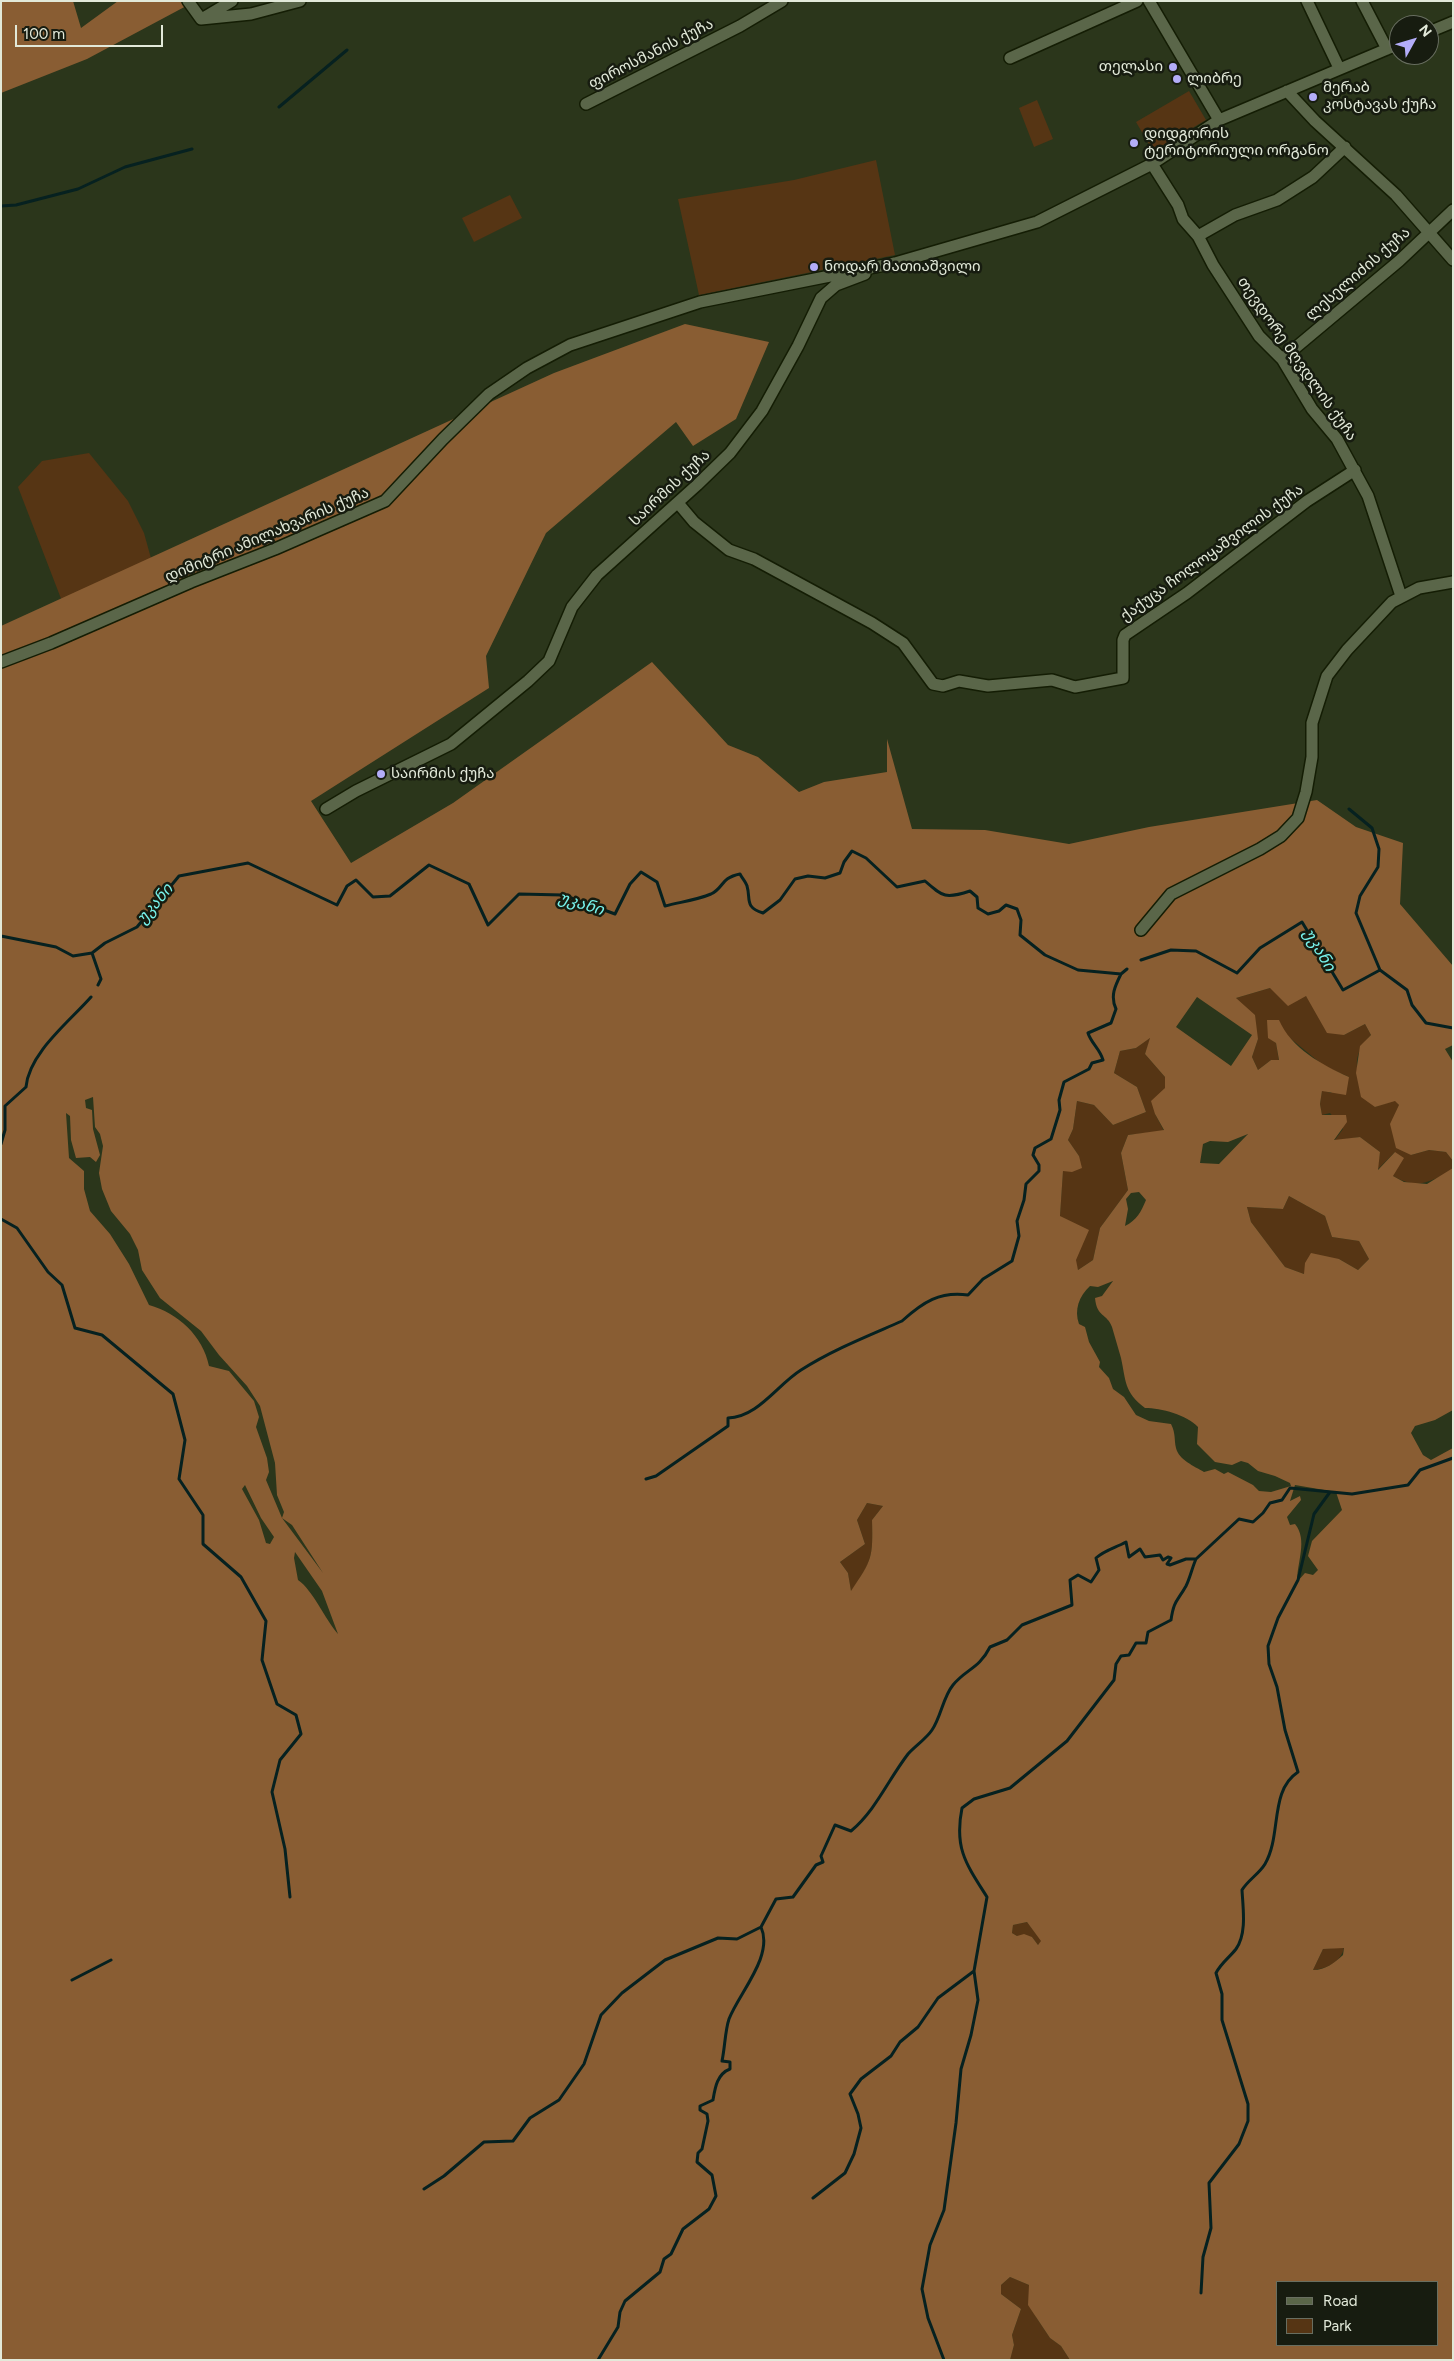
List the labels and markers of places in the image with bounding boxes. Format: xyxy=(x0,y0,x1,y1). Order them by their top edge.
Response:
place label: თელასი xyxy=(1099,58,1163,76)
marker: თელასი xyxy=(1167,61,1179,73)
place label: ლიბრე xyxy=(1187,70,1242,88)
marker: ლიბრე xyxy=(1171,73,1183,85)
place label: მერაბ კოსტავას ქუჩა xyxy=(1323,79,1437,114)
marker: მერაბ კოსტავას ქუჩა xyxy=(1307,91,1319,103)
place label: დიდგორის ტერიტორიული ორგანო xyxy=(1144,125,1329,160)
marker: დიდგორის ტერიტორიული ორგანო xyxy=(1128,137,1140,149)
place label: ნოდარ მათიაშვილი xyxy=(824,258,981,276)
marker: ნოდარ მათიაშვილი xyxy=(808,261,820,273)
place label: საირმის ქუჩა xyxy=(391,765,494,783)
marker: საირმის ქუჩა xyxy=(375,768,387,780)

